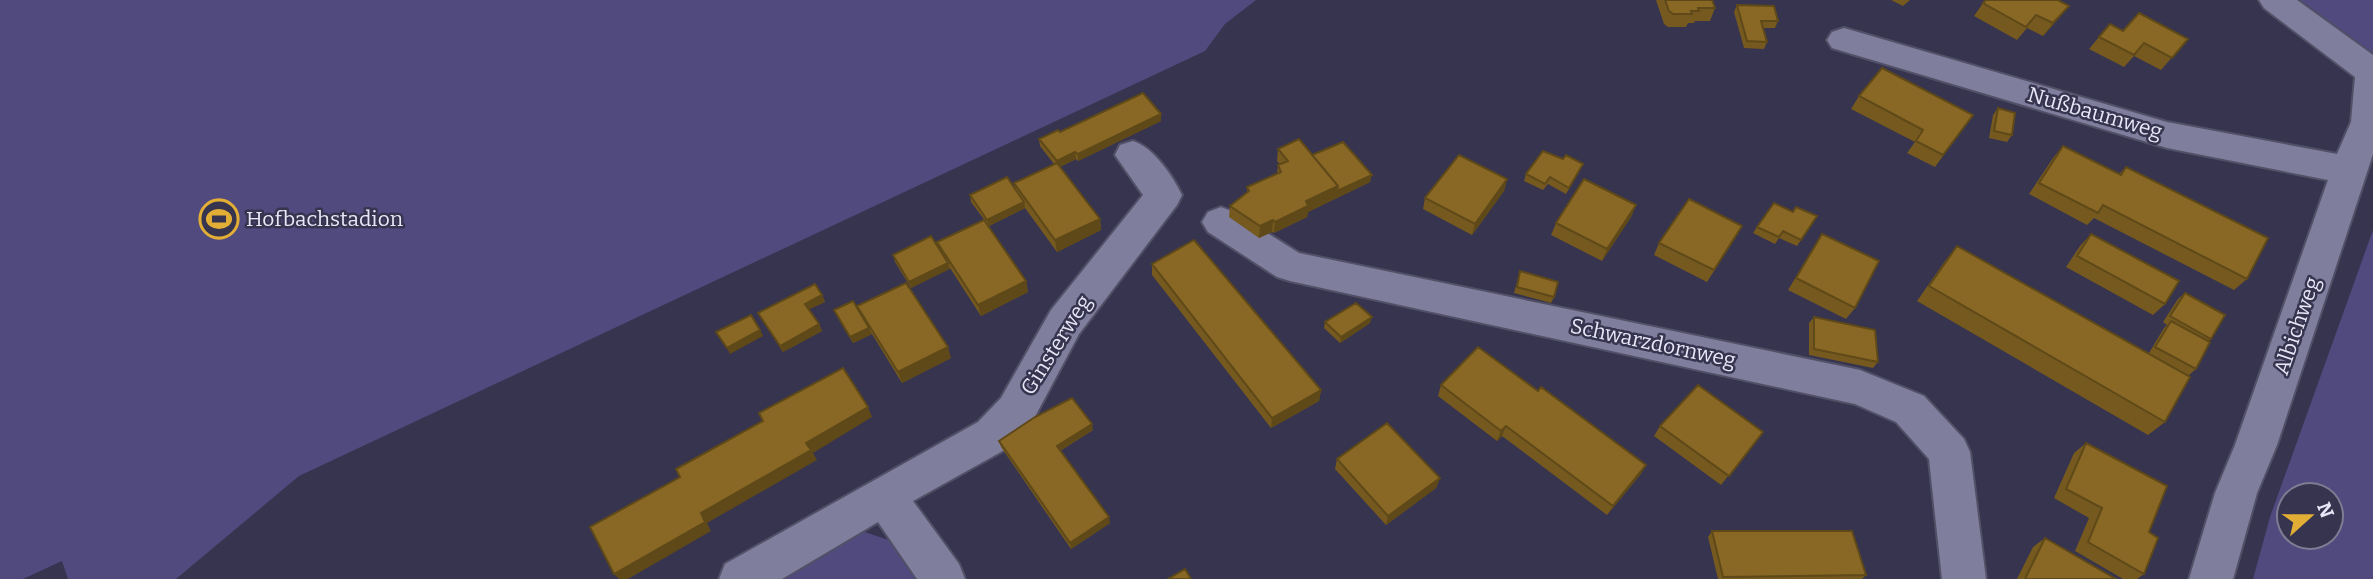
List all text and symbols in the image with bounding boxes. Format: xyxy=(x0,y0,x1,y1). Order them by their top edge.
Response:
street label: Nußbaumweg xyxy=(2025,81,2166,145)
sports icon: Hofbachstadion xyxy=(198,198,240,240)
place label: Hofbachstadion xyxy=(246,206,403,232)
street label: Albichweg xyxy=(2268,273,2326,378)
street label: Ginsterweg xyxy=(1015,290,1097,400)
street label: Schwarzdornweg xyxy=(1568,313,1738,373)
north arrow xyxy=(2275,481,2345,551)
text: N xyxy=(2312,499,2339,521)

